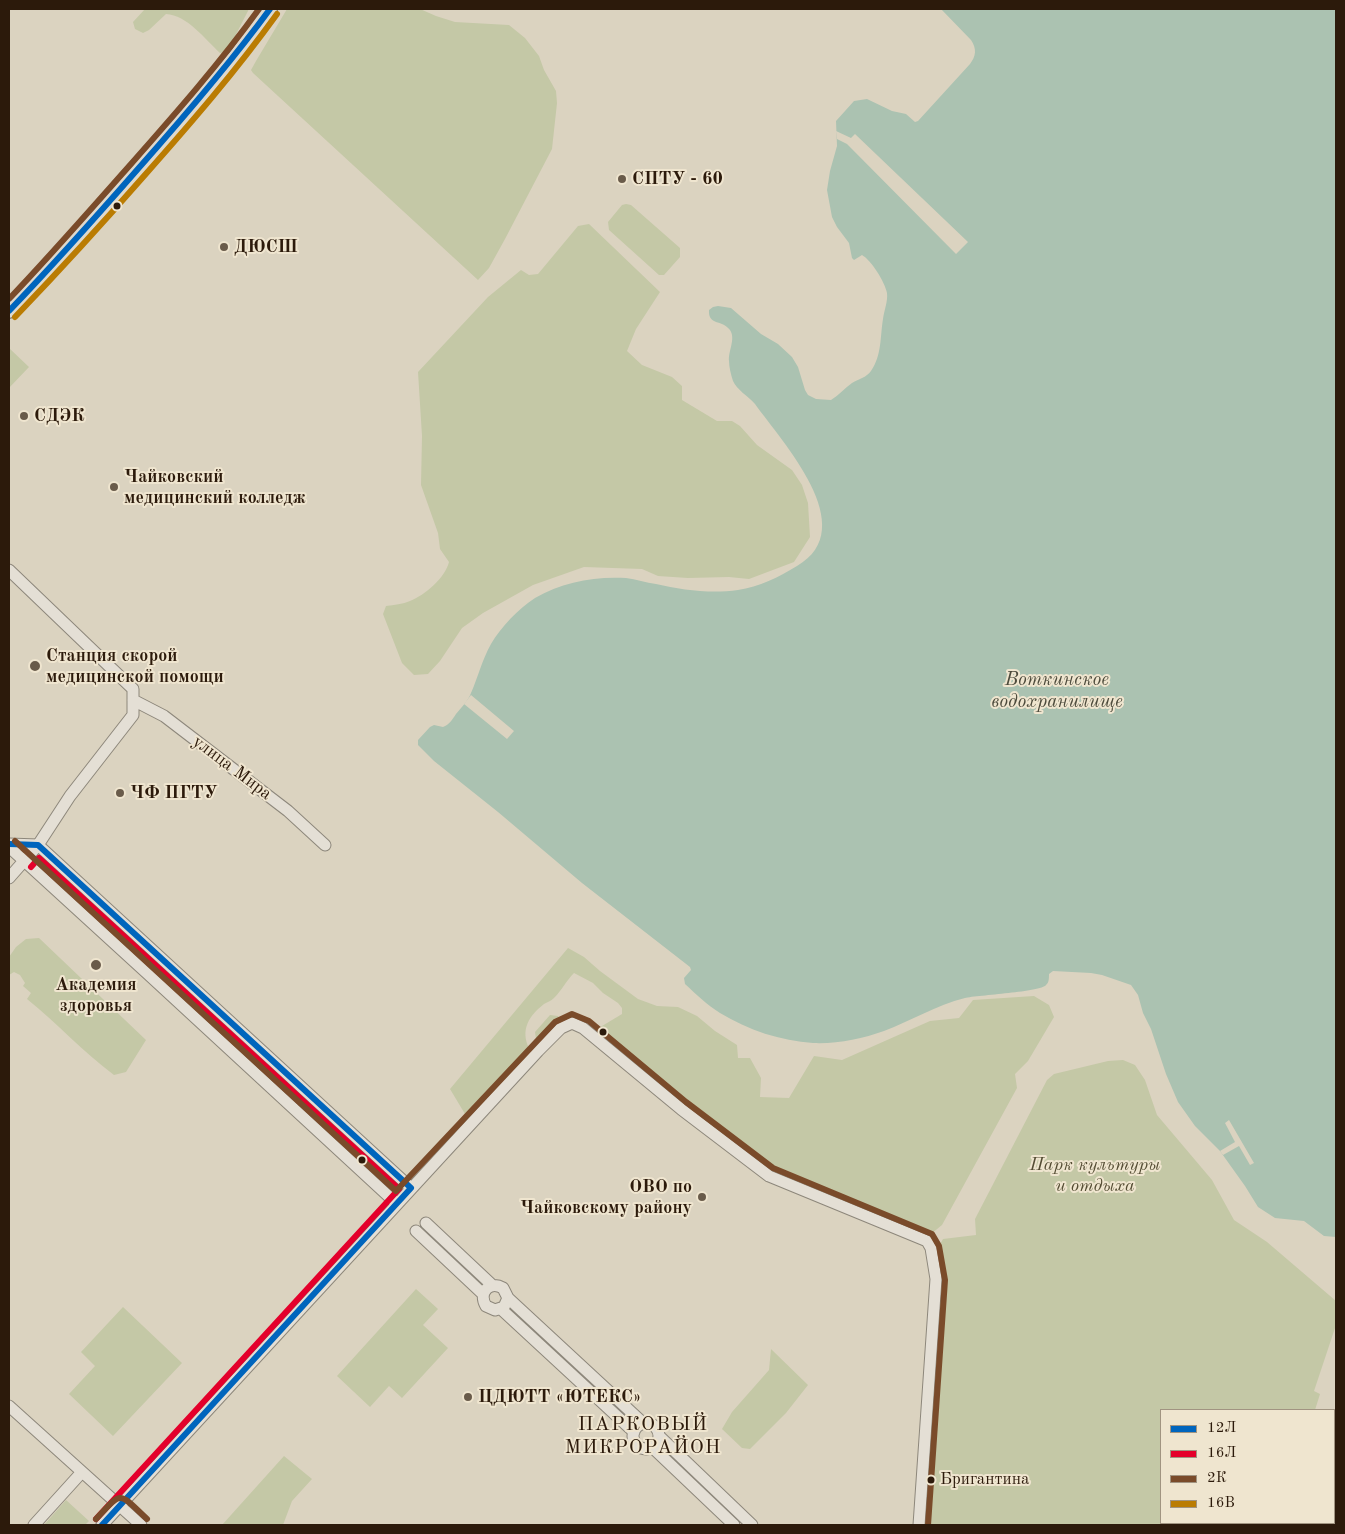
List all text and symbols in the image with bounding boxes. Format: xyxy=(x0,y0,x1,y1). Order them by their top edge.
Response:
place label: СПТУ - 60 xyxy=(632,168,723,190)
marker: СПТУ - 60 xyxy=(616,173,628,185)
unlabelled marker xyxy=(112,201,122,211)
place label: ДЮСШ xyxy=(234,236,298,258)
marker: ДЮСШ xyxy=(218,241,230,253)
place label: СДЭК xyxy=(34,405,84,427)
marker: СДЭК xyxy=(18,410,30,422)
place label: Чайковский медицинский колледж xyxy=(124,466,306,508)
marker: Чайковский медицинский колледж xyxy=(108,481,120,493)
place label: Станция скорой медицинской помощи xyxy=(46,645,224,688)
marker: Станция скорой медицинской помощи xyxy=(28,659,42,673)
water label: Воткинское водохранилище xyxy=(991,669,1123,713)
street label: улица Мира xyxy=(188,731,276,805)
place label: ЧФ ПГТУ xyxy=(130,782,218,804)
marker: ЧФ ПГТУ xyxy=(114,787,126,799)
marker: Академия здоровья xyxy=(89,958,103,972)
place label: Академия здоровья xyxy=(55,974,137,1016)
unlabelled marker xyxy=(598,1027,608,1037)
park label: Парк культуры и отдыха xyxy=(1030,1154,1160,1196)
unlabelled marker xyxy=(357,1155,367,1165)
place label: ОВО по Чайковскому району xyxy=(520,1176,692,1218)
marker: ОВО по Чайковскому району xyxy=(696,1191,708,1203)
place label: ЦДЮТТ «ЮТЕКС» xyxy=(478,1386,641,1408)
marker: ЦДЮТТ «ЮТЕКС» xyxy=(462,1391,474,1403)
legend xyxy=(1160,1409,1335,1524)
district label: ПАРКОВЫЙ МИКРОРАЙОН xyxy=(563,1413,723,1460)
text: 12Л xyxy=(1207,1421,1236,1436)
text: 16Л xyxy=(1207,1446,1236,1461)
place label: Бригантина xyxy=(940,1470,1029,1490)
text: 2К xyxy=(1207,1471,1227,1486)
marker: Бригантина xyxy=(926,1475,936,1485)
text: 16В xyxy=(1207,1496,1235,1511)

